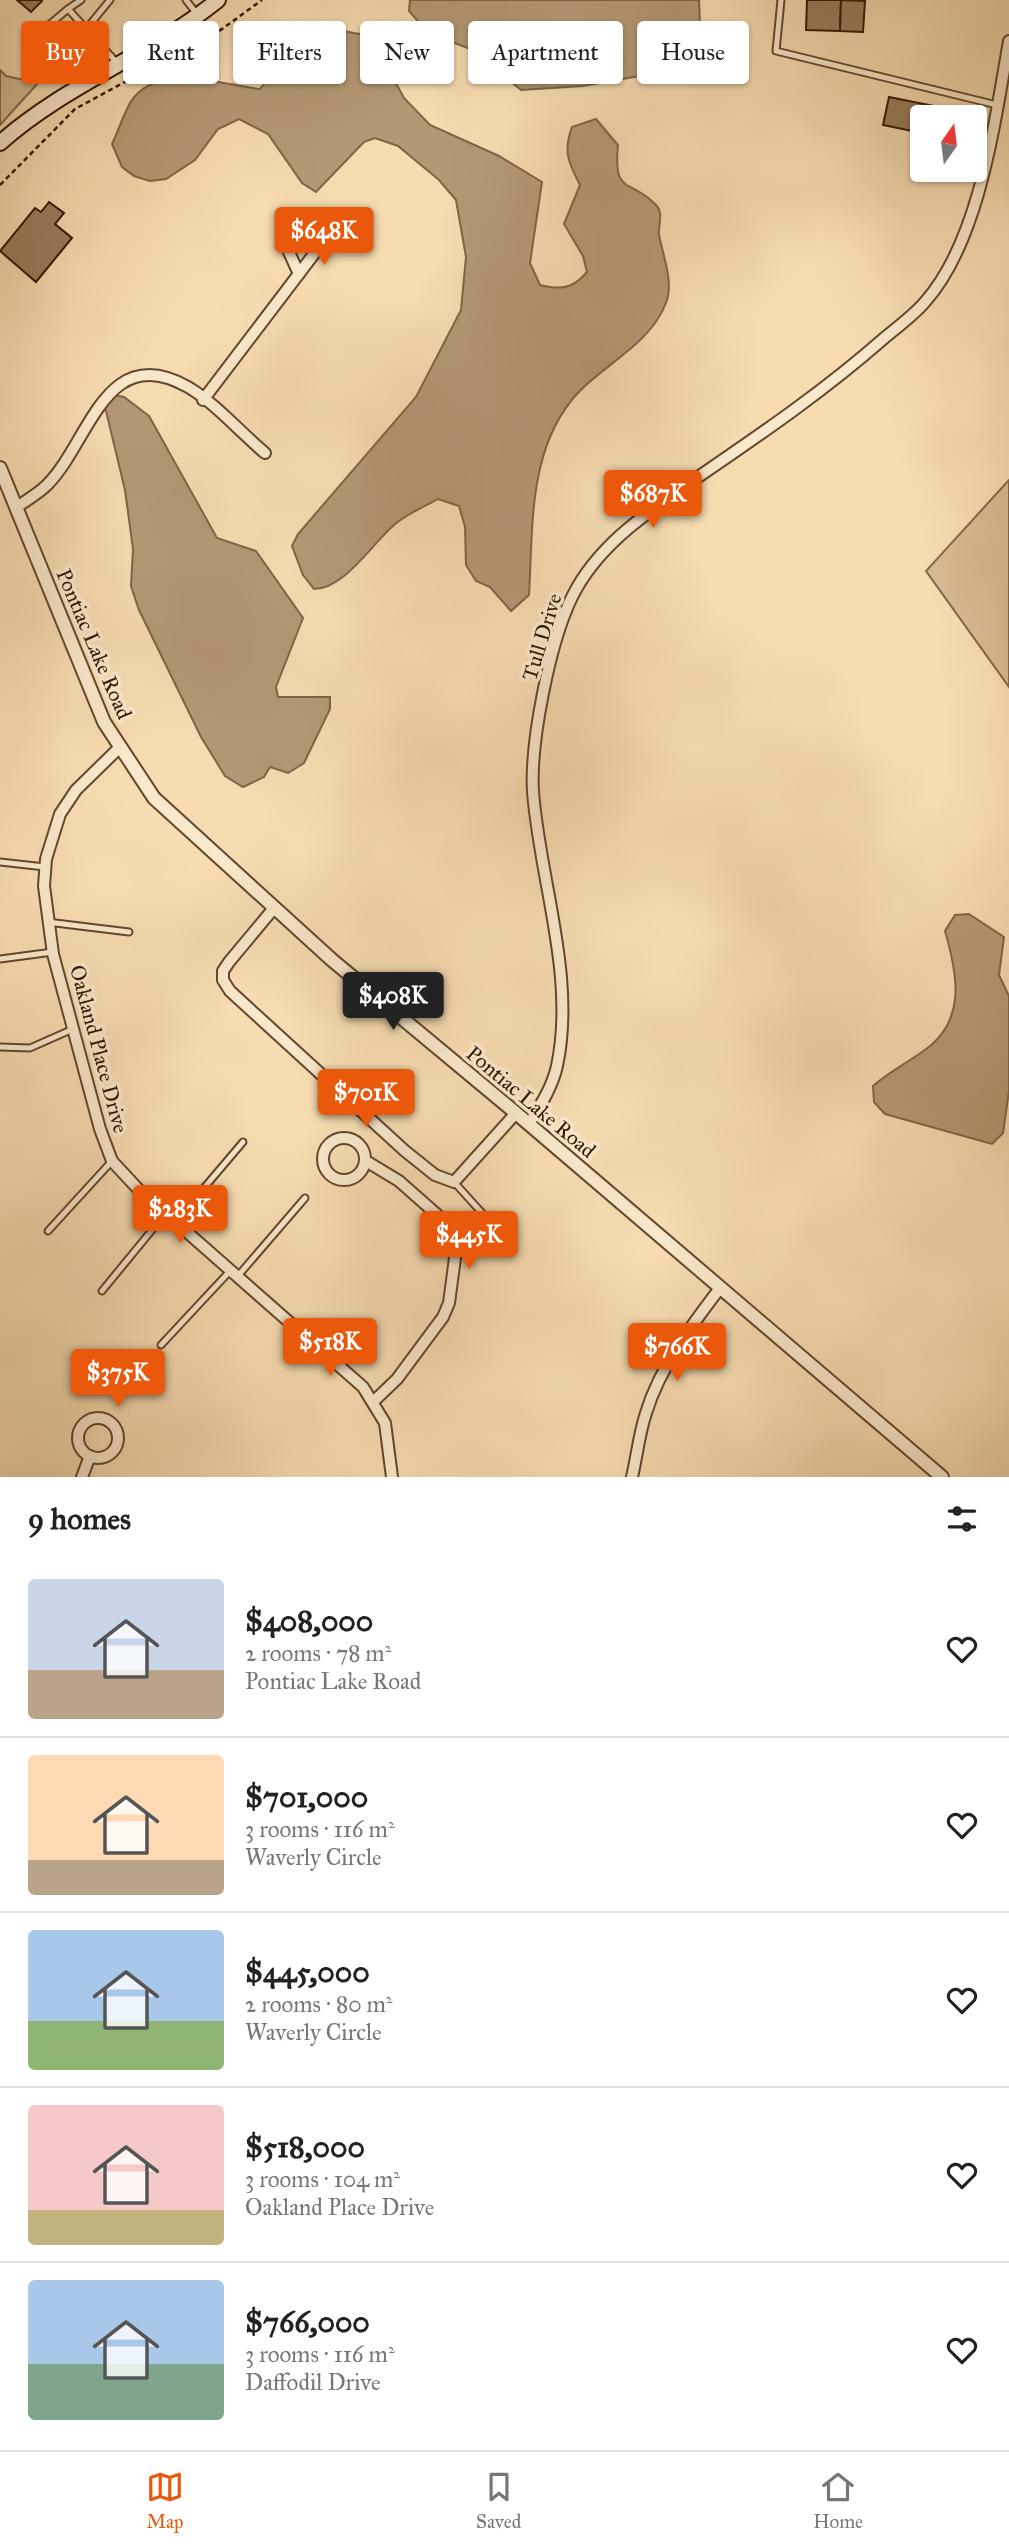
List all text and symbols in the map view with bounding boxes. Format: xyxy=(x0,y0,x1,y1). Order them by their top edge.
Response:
chip: Buy xyxy=(21,21,109,84)
chip: Rent xyxy=(123,21,219,84)
chip: Filters xyxy=(233,21,346,84)
chip: New xyxy=(360,21,454,84)
chip: Apartment xyxy=(468,21,623,84)
chip: House xyxy=(637,21,749,84)
north arrow xyxy=(910,105,987,182)
map controls xyxy=(910,105,987,182)
pin: $648K xyxy=(275,208,373,267)
text: $648K xyxy=(291,216,357,244)
pin: $687K xyxy=(604,470,702,530)
text: $687K xyxy=(620,479,686,507)
street label: Pontiac Lake Road xyxy=(51,565,138,724)
street label: Tull Drive xyxy=(516,590,568,684)
street label: Oakland Place Drive xyxy=(64,962,134,1136)
pin: $408K xyxy=(344,972,442,1032)
text: $408K xyxy=(359,981,427,1009)
street label: Pontiac Lake Road xyxy=(461,1040,601,1164)
pin: $701K xyxy=(317,1070,415,1129)
text: $701K xyxy=(334,1078,398,1106)
pin: $283K xyxy=(131,1186,229,1245)
text: $283K xyxy=(149,1194,211,1222)
pin: $445K xyxy=(420,1212,518,1271)
text: $445K xyxy=(436,1220,502,1248)
pin: $518K xyxy=(281,1318,379,1378)
pin: $766K xyxy=(628,1324,726,1383)
text: $518K xyxy=(299,1327,361,1355)
text: $766K xyxy=(644,1332,710,1360)
pin: $375K xyxy=(69,1350,167,1409)
text: $375K xyxy=(87,1358,149,1386)
icon: filters xyxy=(943,1500,981,1538)
text: 9 homes xyxy=(28,1501,131,1537)
text: $408,000 xyxy=(245,1603,373,1639)
icon: home xyxy=(84,1607,168,1691)
icon: heart xyxy=(943,1630,981,1668)
text: 2 rooms · 78 m² xyxy=(245,1639,391,1667)
text: Pontiac Lake Road xyxy=(245,1667,421,1695)
text: $701,000 xyxy=(245,1779,368,1815)
icon: home xyxy=(84,1783,168,1867)
icon: heart xyxy=(943,1806,981,1844)
text: 3 rooms · 116 m² xyxy=(245,1815,395,1843)
text: Waverly Circle xyxy=(245,1843,382,1871)
text: $445,000 xyxy=(245,1954,370,1990)
icon: home xyxy=(84,1958,168,2042)
icon: heart xyxy=(943,1981,981,2019)
text: 2 rooms · 80 m² xyxy=(245,1990,392,2018)
text: Waverly Circle xyxy=(245,2018,382,2046)
text: $518,000 xyxy=(245,2129,365,2165)
icon: home xyxy=(84,2133,168,2217)
icon: heart xyxy=(943,2156,981,2194)
text: 3 rooms · 104 m² xyxy=(245,2165,400,2193)
text: Oakland Place Drive xyxy=(245,2193,434,2221)
text: $766,000 xyxy=(245,2304,370,2340)
icon: home xyxy=(84,2308,168,2392)
icon: heart xyxy=(943,2331,981,2369)
text: 3 rooms · 116 m² xyxy=(245,2340,395,2368)
text: Daffodil Drive xyxy=(245,2368,381,2396)
tab: Map xyxy=(146,2468,184,2533)
tab: Saved xyxy=(476,2468,521,2533)
tab: Home xyxy=(813,2468,863,2533)

